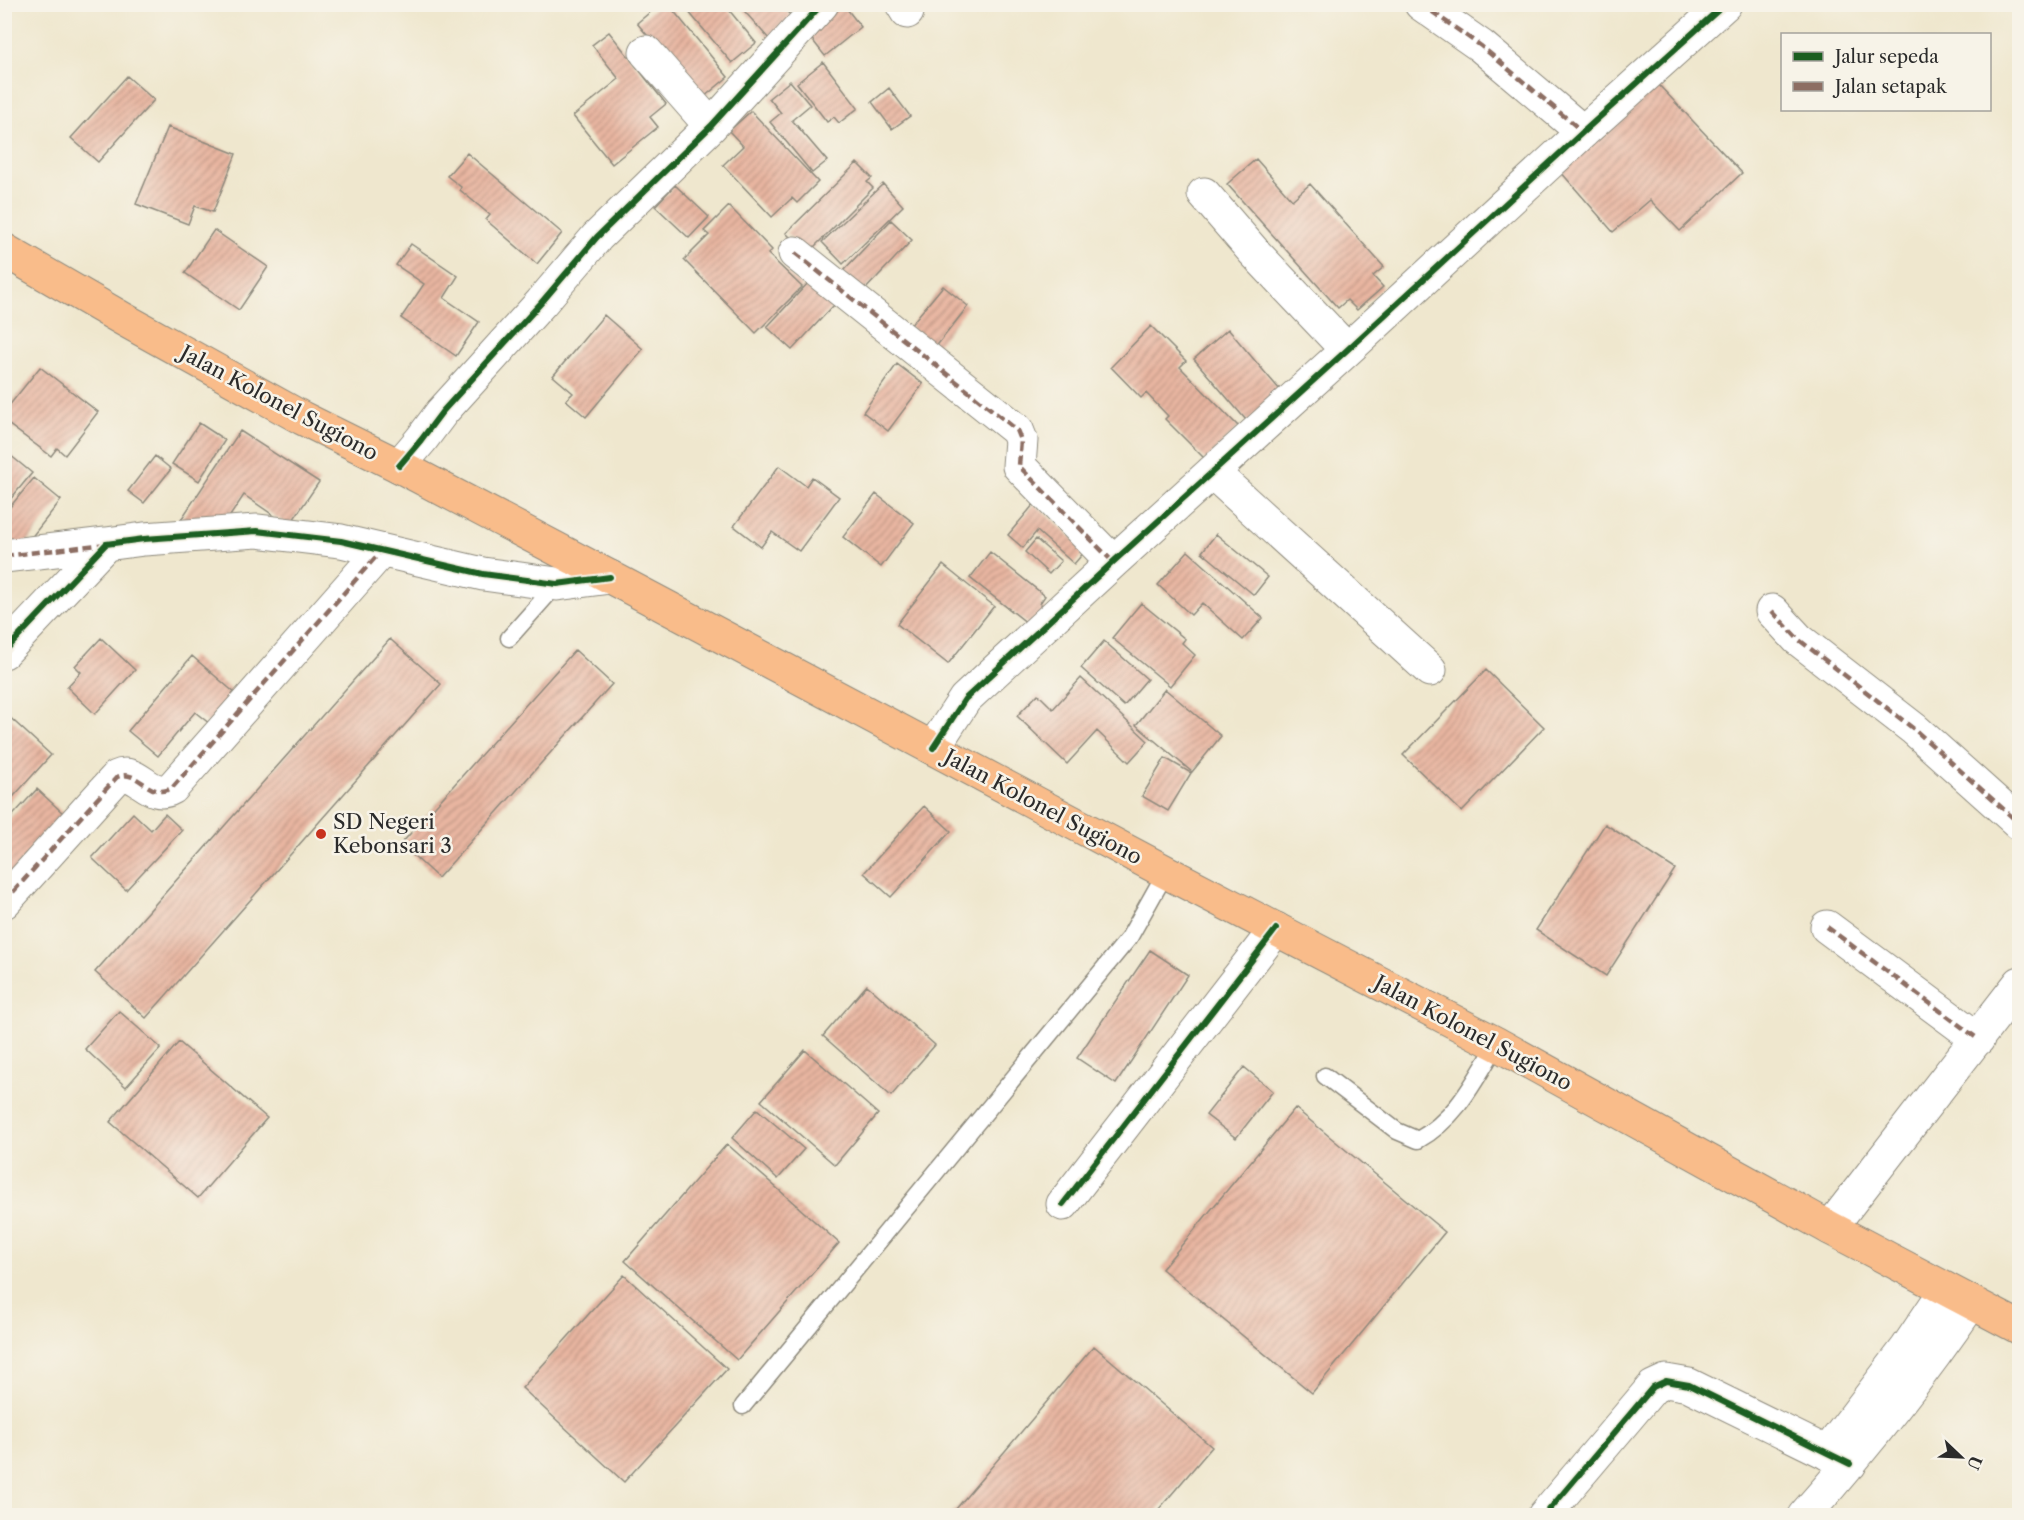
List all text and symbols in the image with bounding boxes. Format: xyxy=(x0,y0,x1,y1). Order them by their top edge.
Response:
legend xyxy=(1781,33,1991,111)
text: Jalur sepeda xyxy=(1832,46,1939,68)
text: Jalan setapak xyxy=(1832,76,1948,98)
street label: Jalan Kolonel Sugiono xyxy=(173,338,382,465)
street label: Jalan Kolonel Sugiono xyxy=(937,742,1146,869)
place label: SD Negeri Kebonsari 3 xyxy=(333,809,452,858)
marker: SD Negeri Kebonsari 3 xyxy=(314,827,328,841)
street label: Jalan Kolonel Sugiono xyxy=(1367,968,1576,1095)
north arrow xyxy=(1931,1427,1991,1487)
text: U xyxy=(1963,1453,1987,1473)

